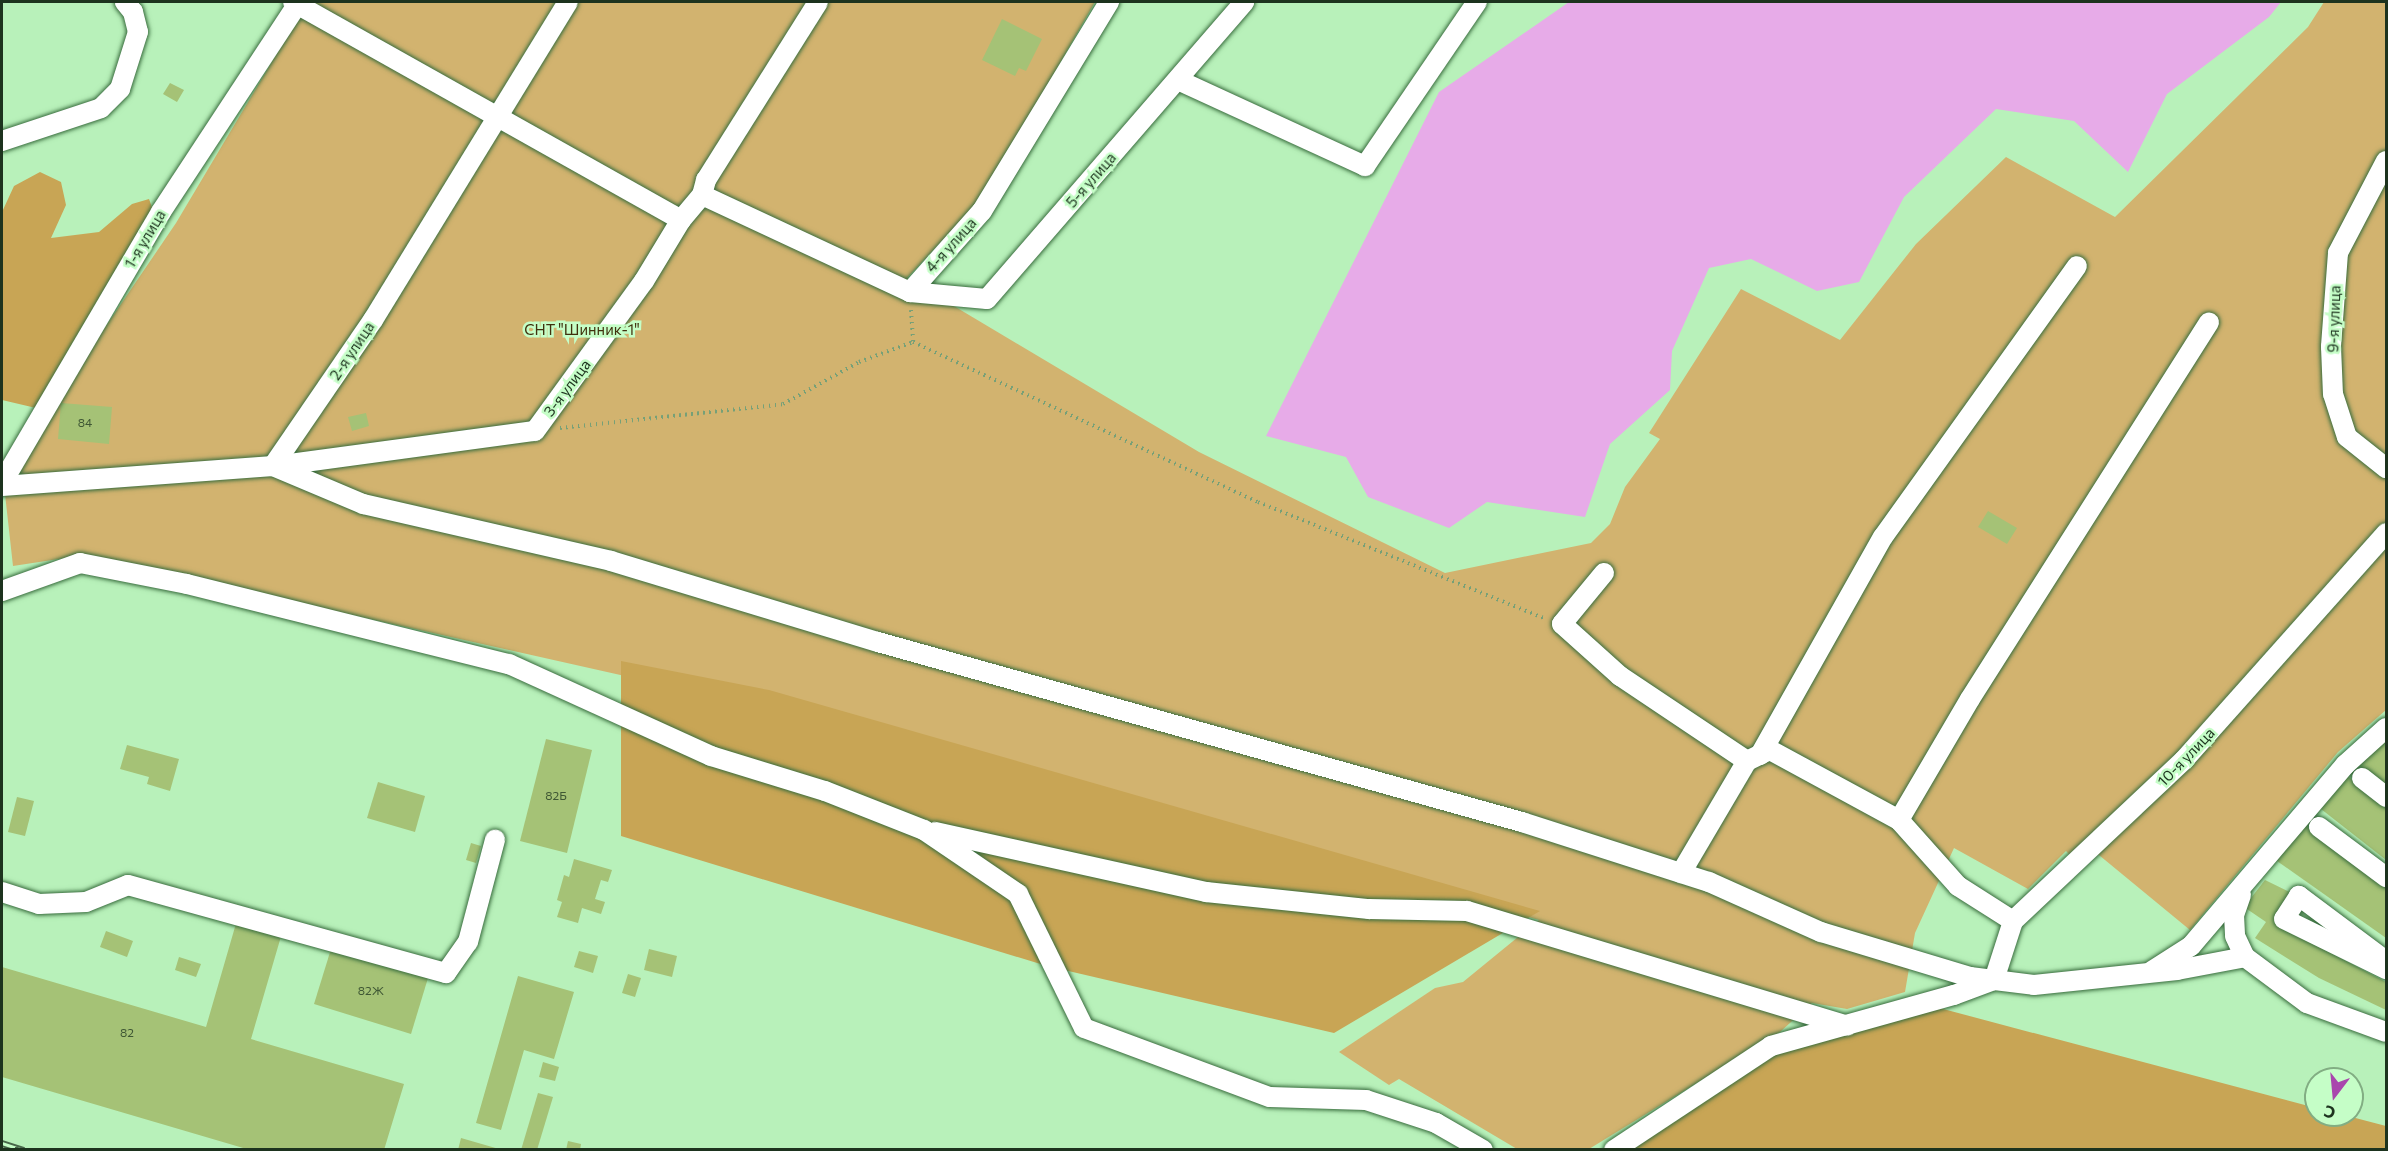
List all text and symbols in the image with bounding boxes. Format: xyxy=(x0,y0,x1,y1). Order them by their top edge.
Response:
street label: 5-я улица xyxy=(1062,149,1120,211)
street label: 1-я улица xyxy=(121,207,169,271)
street label: 4-я улица xyxy=(922,214,980,276)
street label: 9-я улица xyxy=(2324,285,2344,353)
street label: 2-я улица xyxy=(326,318,378,384)
park label: СНТ "Шинник-1" xyxy=(524,321,640,339)
street label: 3-я улица xyxy=(540,356,594,420)
house number: 84 xyxy=(78,416,92,430)
street label: 10-я улица xyxy=(2154,724,2218,790)
house number: 82Б xyxy=(545,789,567,803)
house number: 82Ж xyxy=(358,984,384,998)
house number: 82 xyxy=(120,1026,134,1040)
north arrow xyxy=(2304,1067,2364,1127)
text: С xyxy=(2322,1102,2337,1124)

